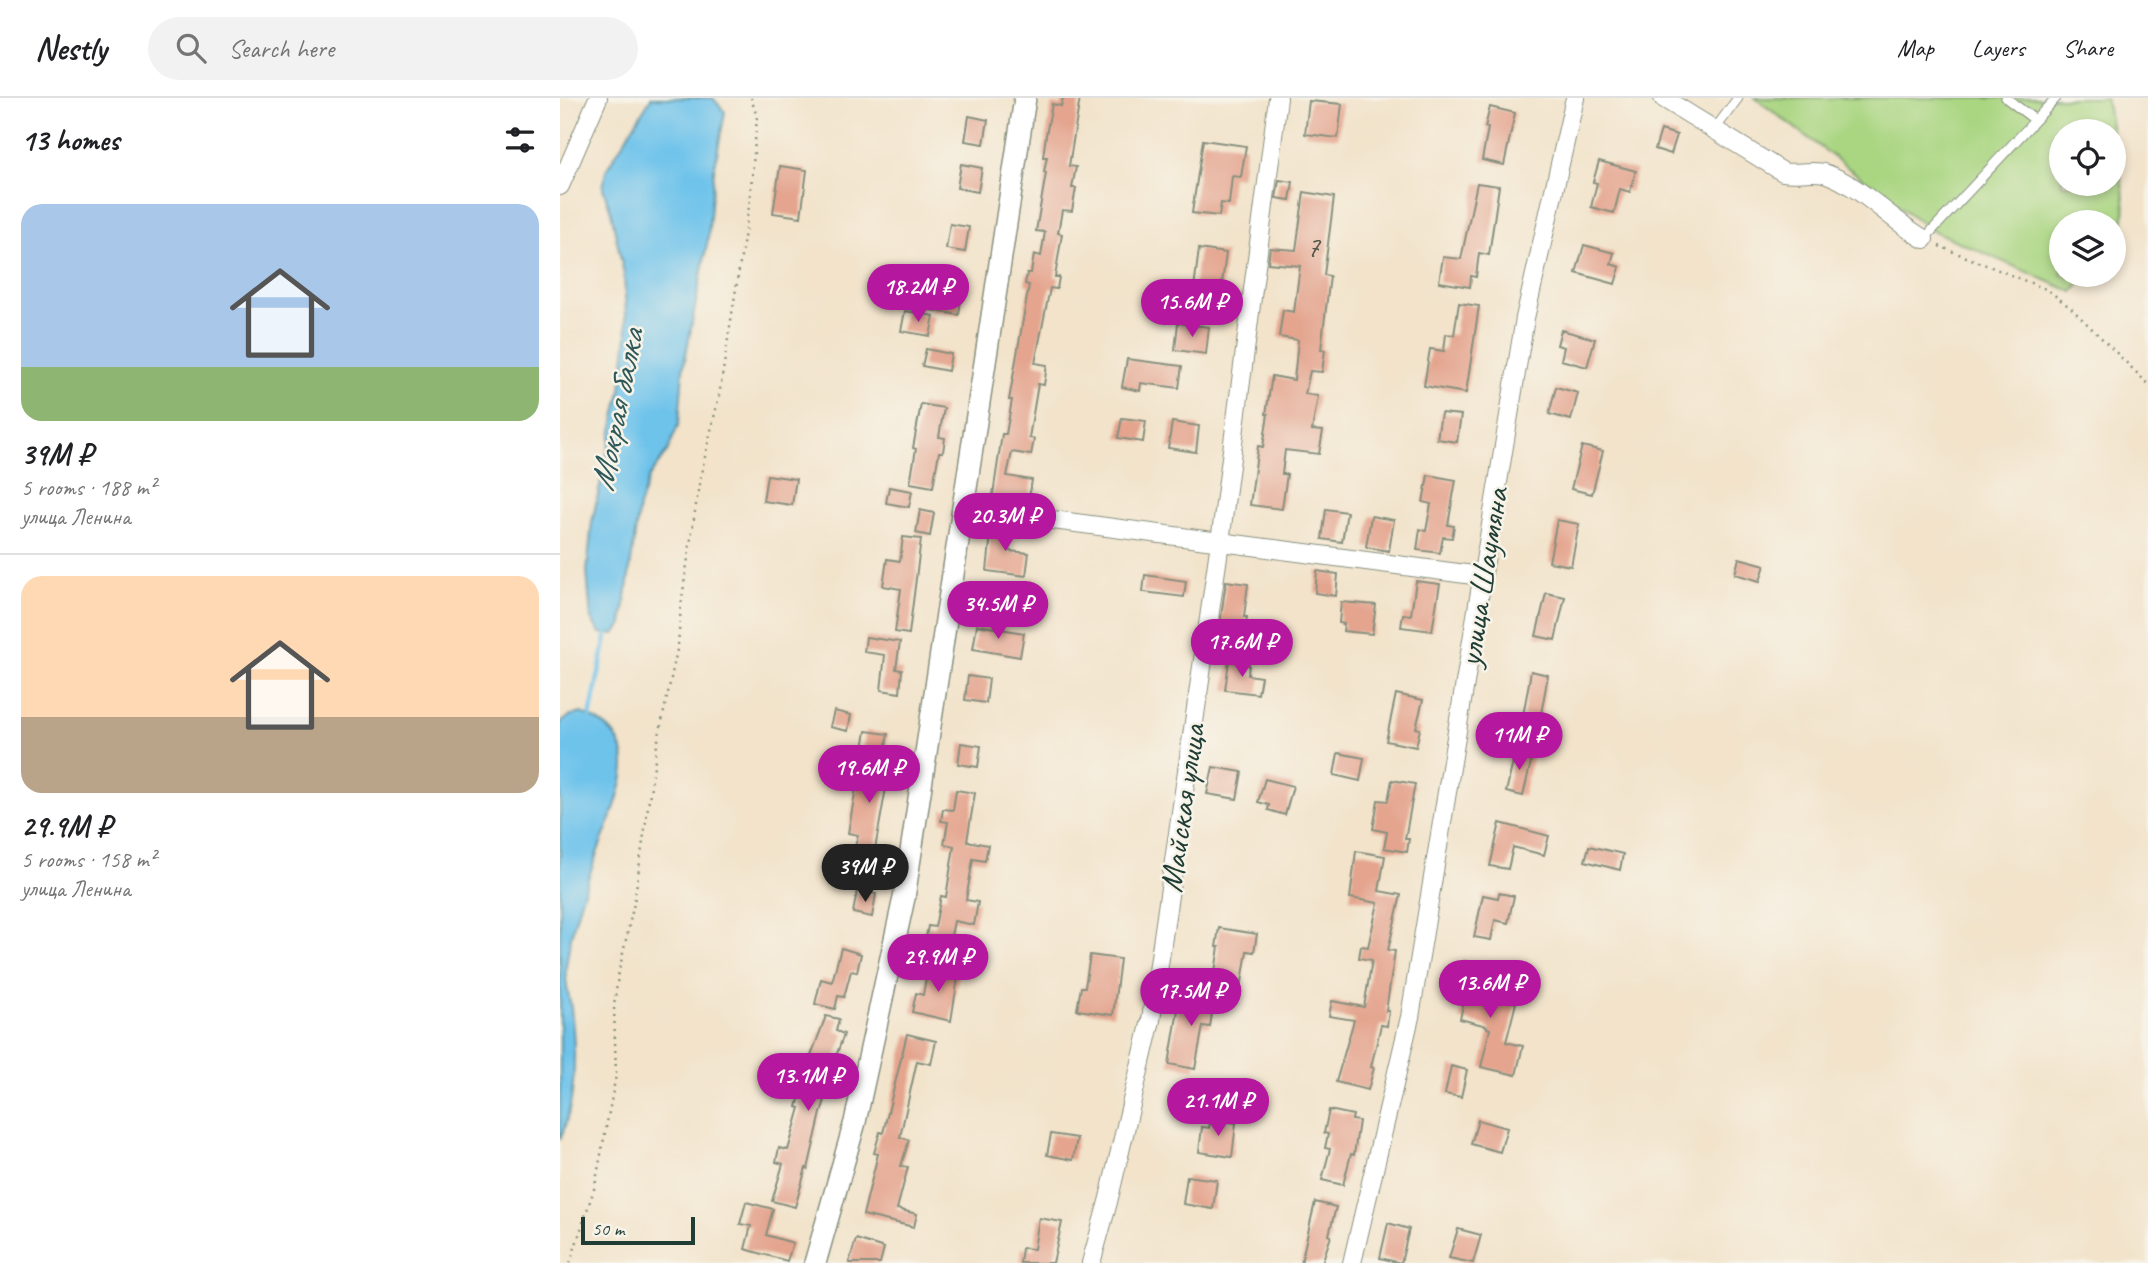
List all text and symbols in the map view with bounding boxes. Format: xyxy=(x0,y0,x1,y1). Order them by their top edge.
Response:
search box xyxy=(148,17,638,80)
text: Nestly xyxy=(35,27,106,69)
icon: search xyxy=(172,29,210,67)
text: Search here xyxy=(228,32,334,65)
text: Map xyxy=(1897,33,1934,63)
text: Layers xyxy=(1972,33,2025,63)
text: Share xyxy=(2063,33,2113,63)
map controls xyxy=(2049,119,2126,287)
button: locate xyxy=(2049,119,2126,196)
text: 13 homes xyxy=(21,121,119,159)
icon: filters xyxy=(501,121,539,159)
button: layers xyxy=(2049,210,2126,287)
house number: 7 xyxy=(1306,227,1321,265)
icon: home xyxy=(217,250,343,376)
pin: 18.2M ₽ xyxy=(853,264,983,324)
text: 18.2M ₽ xyxy=(883,272,953,301)
pin: 15.6M ₽ xyxy=(1127,280,1257,339)
text: 15.6M ₽ xyxy=(1157,287,1227,316)
water label: Мокрая балка xyxy=(579,323,655,494)
text: 39M ₽ xyxy=(21,435,92,473)
text: 5 rooms · 188 m² xyxy=(21,473,156,502)
street label: улица Шаумяна xyxy=(1448,482,1518,671)
pin: 20.3M ₽ xyxy=(940,494,1070,553)
text: 20.3M ₽ xyxy=(970,501,1040,530)
text: улица Ленина xyxy=(21,502,130,531)
pin: 34.5M ₽ xyxy=(933,582,1063,641)
text: 34.5M ₽ xyxy=(963,589,1033,618)
pin: 17.6M ₽ xyxy=(1177,620,1307,679)
icon: home xyxy=(217,622,343,748)
text: 17.6M ₽ xyxy=(1207,627,1277,656)
pin: 11M ₽ xyxy=(1470,712,1568,772)
street label: Майская улица xyxy=(1149,720,1215,895)
text: 11M ₽ xyxy=(1492,720,1546,749)
pin: 19.6M ₽ xyxy=(804,746,934,805)
text: 19.6M ₽ xyxy=(834,753,904,782)
text: 29.9M ₽ xyxy=(21,807,111,845)
pin: 39M ₽ xyxy=(816,844,914,904)
text: 5 rooms · 158 m² xyxy=(21,845,156,874)
text: 39M ₽ xyxy=(838,852,892,881)
text: улица Ленина xyxy=(21,874,130,903)
pin: 29.9M ₽ xyxy=(873,934,1003,994)
text: 29.9M ₽ xyxy=(903,942,973,971)
pin: 13.6M ₽ xyxy=(1425,960,1555,1020)
pin: 17.5M ₽ xyxy=(1126,968,1256,1028)
text: 13.6M ₽ xyxy=(1455,968,1525,997)
text: 17.5M ₽ xyxy=(1156,976,1226,1005)
pin: 13.1M ₽ xyxy=(743,1054,873,1113)
text: 13.1M ₽ xyxy=(773,1061,843,1090)
pin: 21.1M ₽ xyxy=(1153,1079,1283,1138)
text: 21.1M ₽ xyxy=(1183,1086,1253,1115)
scale bar xyxy=(581,1214,695,1246)
text: 50 m xyxy=(592,1217,624,1241)

